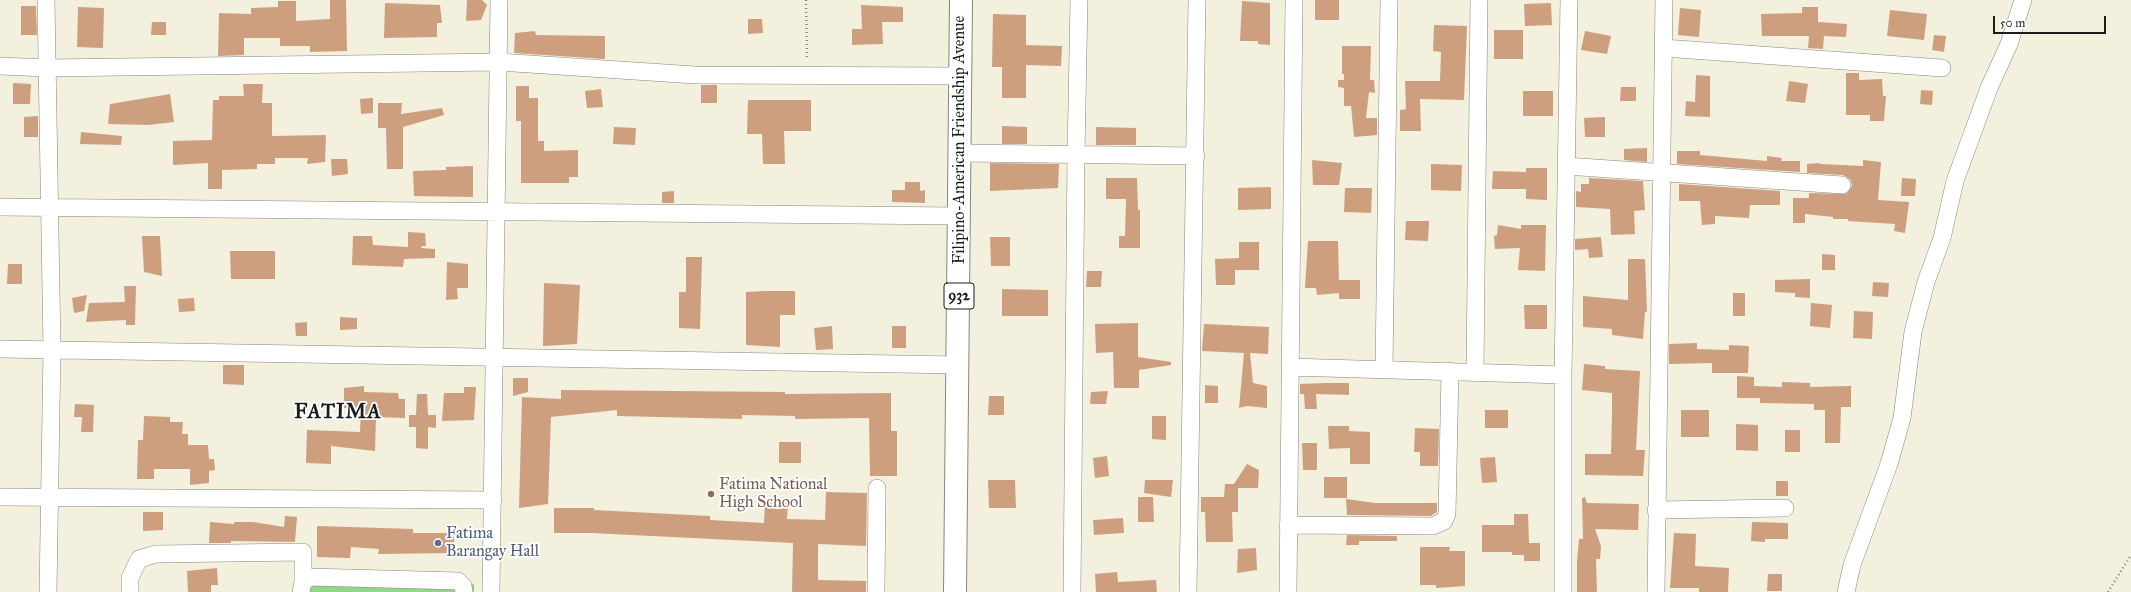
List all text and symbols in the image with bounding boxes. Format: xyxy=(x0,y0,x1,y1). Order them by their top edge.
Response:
scale bar xyxy=(1995,8,2108,34)
street label: Filipino-American Friendship Avenue xyxy=(950,16,970,264)
text: 50 m xyxy=(2000,16,2025,30)
road number: 932 xyxy=(944,283,974,309)
district label: FATIMA xyxy=(294,401,382,425)
place label: Fatima National High School xyxy=(719,475,827,513)
marker: Fatima National High School xyxy=(706,489,716,499)
place label: Fatima Barangay Hall xyxy=(446,524,539,562)
marker: Fatima Barangay Hall xyxy=(433,538,443,548)

